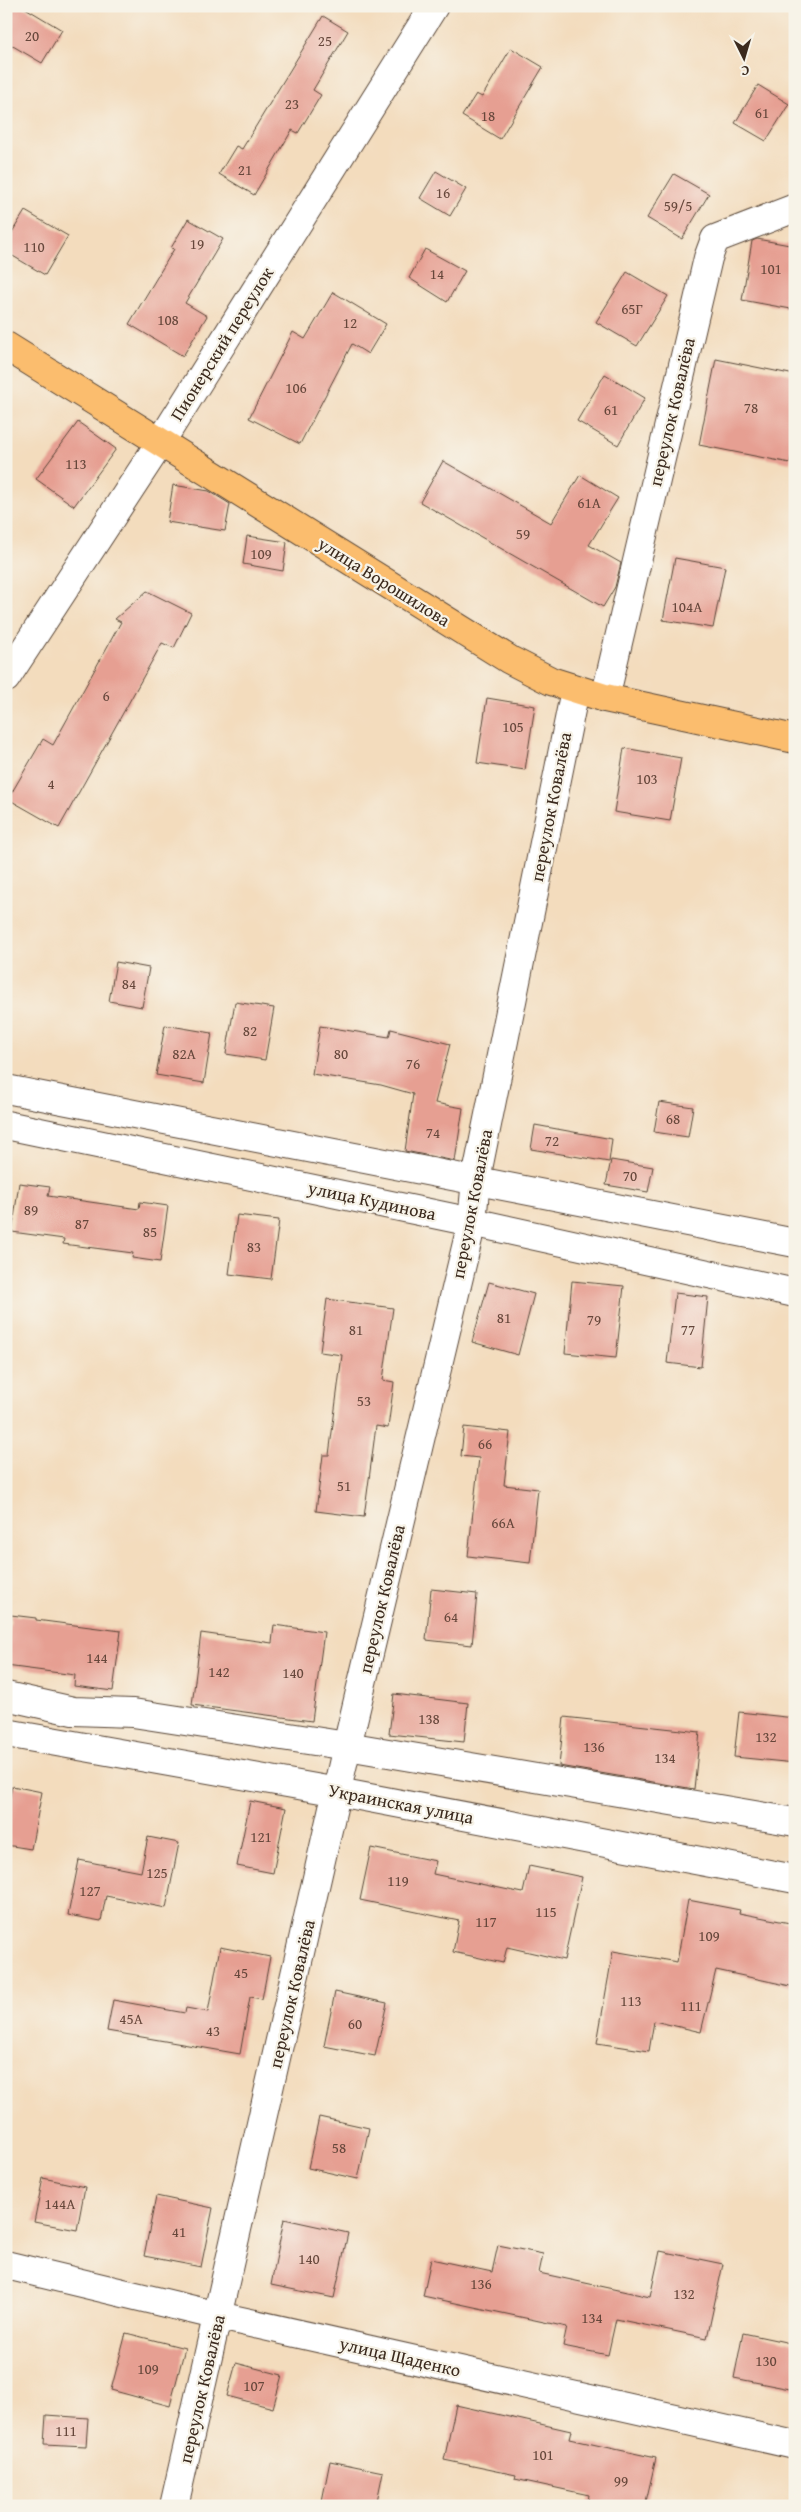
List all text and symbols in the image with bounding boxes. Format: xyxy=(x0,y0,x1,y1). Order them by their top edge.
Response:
house number: 20 xyxy=(25,25,39,46)
house number: 25 xyxy=(318,30,332,51)
north arrow xyxy=(718,32,768,82)
text: С xyxy=(740,61,750,81)
house number: 23 xyxy=(285,93,299,114)
house number: 61 xyxy=(755,102,769,123)
house number: 18 xyxy=(481,105,495,126)
house number: 21 xyxy=(238,159,252,180)
house number: 16 xyxy=(436,182,450,203)
house number: 59/5 xyxy=(664,195,692,216)
house number: 19 xyxy=(190,233,204,254)
house number: 110 xyxy=(23,236,45,257)
house number: 101 xyxy=(760,258,782,279)
street label: Пионерский переулок xyxy=(163,261,280,426)
house number: 14 xyxy=(430,263,444,284)
house number: 65Г xyxy=(621,298,643,319)
house number: 108 xyxy=(157,309,179,330)
house number: 12 xyxy=(343,312,357,333)
street label: переулок Ковалёва xyxy=(641,335,702,489)
house number: 106 xyxy=(285,377,307,398)
house number: 78 xyxy=(744,397,758,418)
house number: 61 xyxy=(604,399,618,420)
house number: 113 xyxy=(65,453,87,474)
house number: 61А xyxy=(577,492,601,513)
house number: 59 xyxy=(516,523,530,544)
street label: улица Ворошилова xyxy=(312,529,456,633)
house number: 109 xyxy=(250,543,272,564)
house number: 104А xyxy=(672,596,702,617)
house number: 6 xyxy=(102,685,110,706)
house number: 105 xyxy=(502,716,524,737)
street label: переулок Ковалёва xyxy=(523,729,578,884)
house number: 103 xyxy=(636,768,658,789)
house number: 4 xyxy=(47,773,55,794)
house number: 84 xyxy=(122,973,136,994)
house number: 82 xyxy=(243,1020,257,1041)
house number: 82А xyxy=(172,1043,196,1064)
house number: 80 xyxy=(334,1043,348,1064)
house number: 76 xyxy=(406,1053,420,1074)
house number: 68 xyxy=(666,1108,680,1129)
house number: 74 xyxy=(426,1122,440,1143)
street label: переулок Ковалёва xyxy=(444,1126,499,1281)
house number: 72 xyxy=(545,1130,559,1151)
house number: 70 xyxy=(623,1165,637,1186)
street label: улица Кудинова xyxy=(305,1174,439,1227)
house number: 89 xyxy=(24,1199,38,1220)
house number: 87 xyxy=(75,1213,89,1234)
house number: 85 xyxy=(143,1221,157,1242)
house number: 83 xyxy=(247,1236,261,1257)
house number: 81 xyxy=(497,1307,511,1328)
house number: 79 xyxy=(587,1309,601,1330)
house number: 81 xyxy=(349,1319,363,1340)
house number: 77 xyxy=(681,1319,695,1340)
house number: 53 xyxy=(357,1390,371,1411)
house number: 66 xyxy=(478,1433,492,1454)
house number: 51 xyxy=(337,1475,351,1496)
house number: 66А xyxy=(491,1512,515,1533)
street label: переулок Ковалёва xyxy=(351,1522,412,1676)
house number: 64 xyxy=(444,1606,458,1627)
house number: 144 xyxy=(86,1647,108,1668)
house number: 142 xyxy=(208,1661,230,1682)
house number: 140 xyxy=(282,1662,304,1683)
house number: 138 xyxy=(418,1708,440,1729)
house number: 132 xyxy=(755,1726,777,1747)
house number: 136 xyxy=(583,1736,605,1757)
house number: 134 xyxy=(654,1747,676,1768)
street label: Украинская улица xyxy=(326,1776,476,1831)
house number: 121 xyxy=(250,1826,272,1847)
house number: 125 xyxy=(146,1862,168,1883)
house number: 119 xyxy=(387,1870,409,1891)
house number: 127 xyxy=(79,1880,101,1901)
house number: 115 xyxy=(535,1901,557,1922)
house number: 117 xyxy=(475,1911,497,1932)
street label: переулок Ковалёва xyxy=(261,1917,322,2071)
house number: 109 xyxy=(698,1925,720,1946)
house number: 45 xyxy=(234,1962,248,1983)
house number: 113 xyxy=(620,1990,642,2011)
house number: 111 xyxy=(680,1995,702,2016)
house number: 45А xyxy=(119,2008,143,2029)
house number: 60 xyxy=(348,2013,362,2034)
house number: 43 xyxy=(206,2020,220,2041)
house number: 58 xyxy=(332,2137,346,2158)
house number: 144А xyxy=(45,2193,75,2214)
house number: 41 xyxy=(172,2221,186,2242)
house number: 140 xyxy=(298,2248,320,2269)
house number: 136 xyxy=(470,2273,492,2294)
house number: 132 xyxy=(673,2283,695,2304)
house number: 134 xyxy=(581,2307,603,2328)
street label: переулок Ковалёва xyxy=(171,2312,232,2466)
street label: улица Щаденко xyxy=(336,2329,463,2384)
house number: 130 xyxy=(755,2350,777,2371)
house number: 109 xyxy=(137,2358,159,2379)
house number: 107 xyxy=(243,2375,265,2396)
house number: 111 xyxy=(55,2420,77,2441)
house number: 101 xyxy=(532,2444,554,2465)
house number: 99 xyxy=(614,2470,628,2491)

